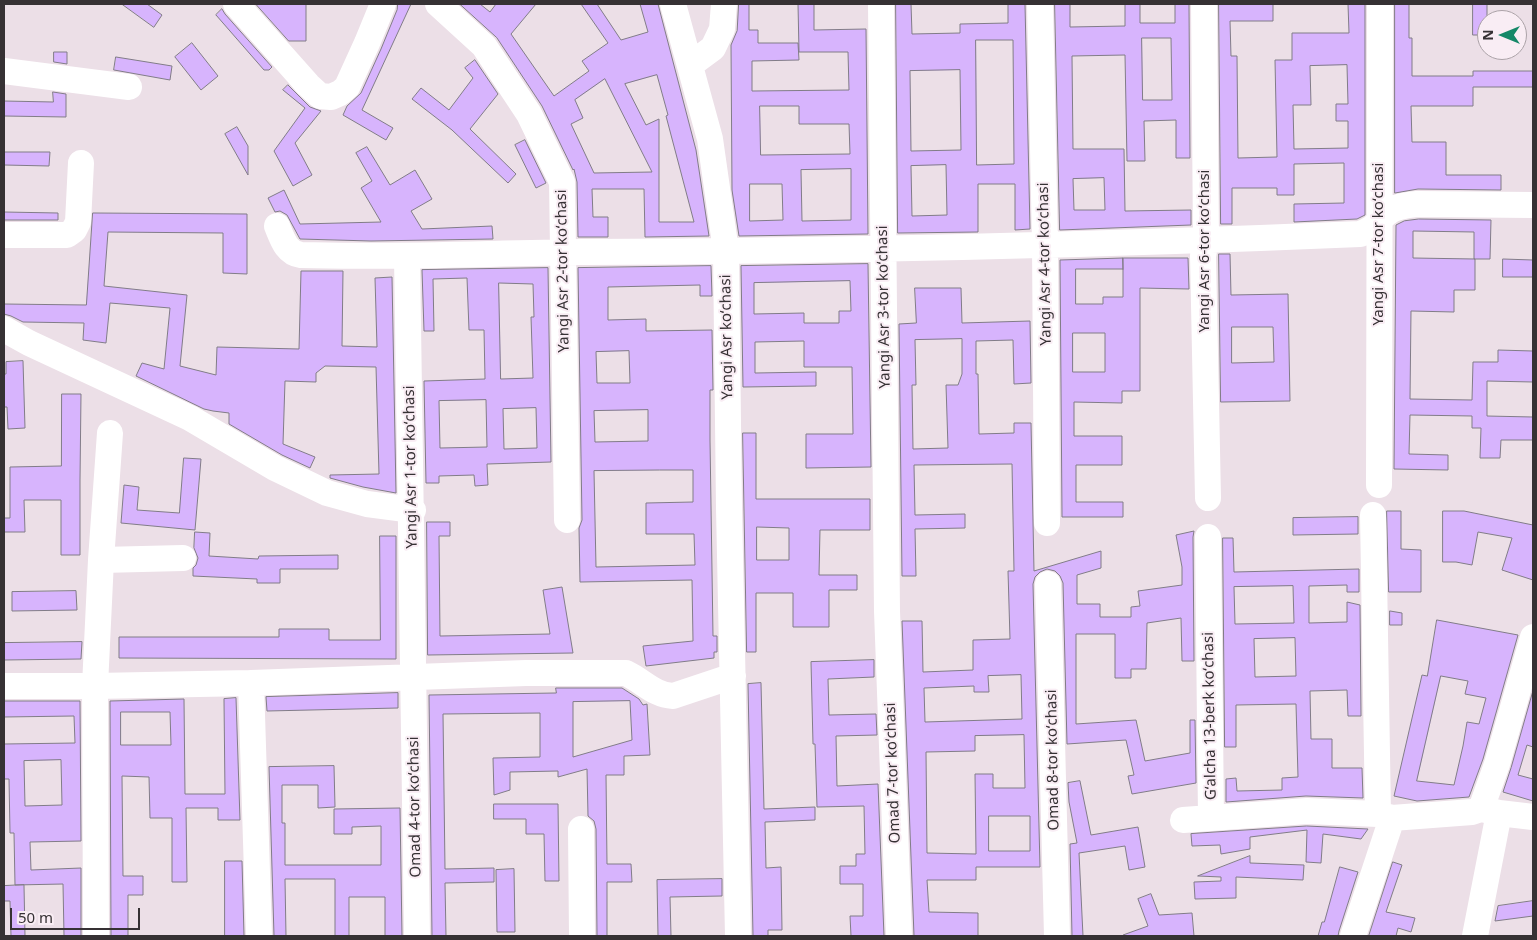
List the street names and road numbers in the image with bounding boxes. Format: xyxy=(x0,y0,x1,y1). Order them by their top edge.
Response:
street label: Yangi Asr 7-tor koʻchasi xyxy=(1370,163,1388,325)
street label: Yangi Asr 6-tor koʻchasi xyxy=(1196,170,1214,332)
street label: Yangi Asr 4-tor koʻchasi xyxy=(1035,182,1055,346)
street label: Yangi Asr 2-tor koʻchasi xyxy=(553,189,573,353)
street label: Yangi Asr 3-tor koʻchasi xyxy=(874,225,894,389)
street label: Yangi Asr koʻchasi xyxy=(717,274,737,400)
street label: Yangi Asr 1-tor koʻchasi xyxy=(401,385,421,549)
street label: Gʻalcha 13-berk koʻchasi xyxy=(1200,632,1220,800)
street label: Omad 8-tor koʻchasi xyxy=(1043,689,1063,831)
street label: Omad 7-tor koʻchasi xyxy=(882,702,904,844)
street label: Omad 4-tor koʻchasi xyxy=(405,736,425,878)

